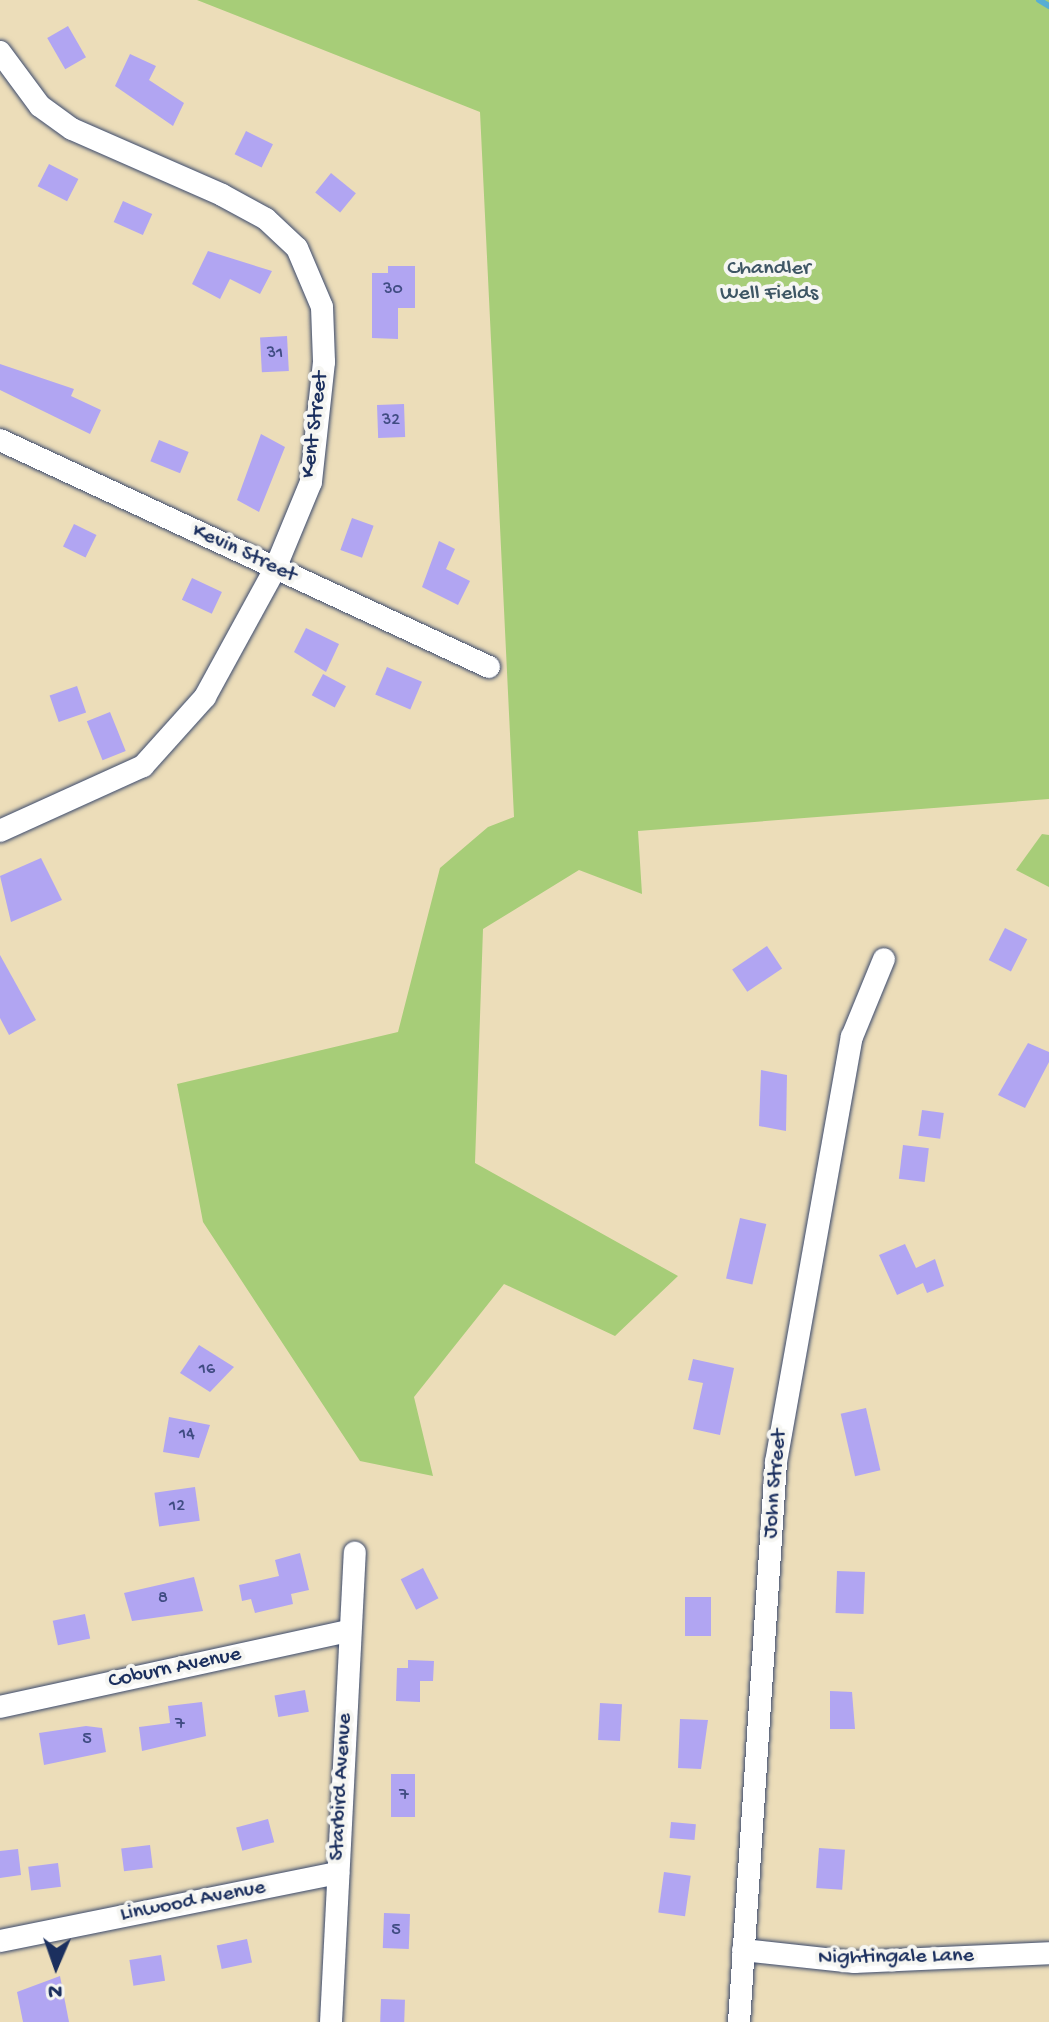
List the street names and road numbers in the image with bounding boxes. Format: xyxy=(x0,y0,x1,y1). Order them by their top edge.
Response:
street label: Kent Street xyxy=(296,370,336,480)
street label: Kevin Street xyxy=(188,518,300,590)
street label: John Street xyxy=(758,1428,794,1540)
street label: Coburn Avenue xyxy=(106,1642,244,1696)
street label: Starbird Avenue xyxy=(325,1713,359,1861)
street label: Linwood Avenue xyxy=(118,1875,268,1929)
street label: Nightingale Lane xyxy=(818,1943,974,1973)

